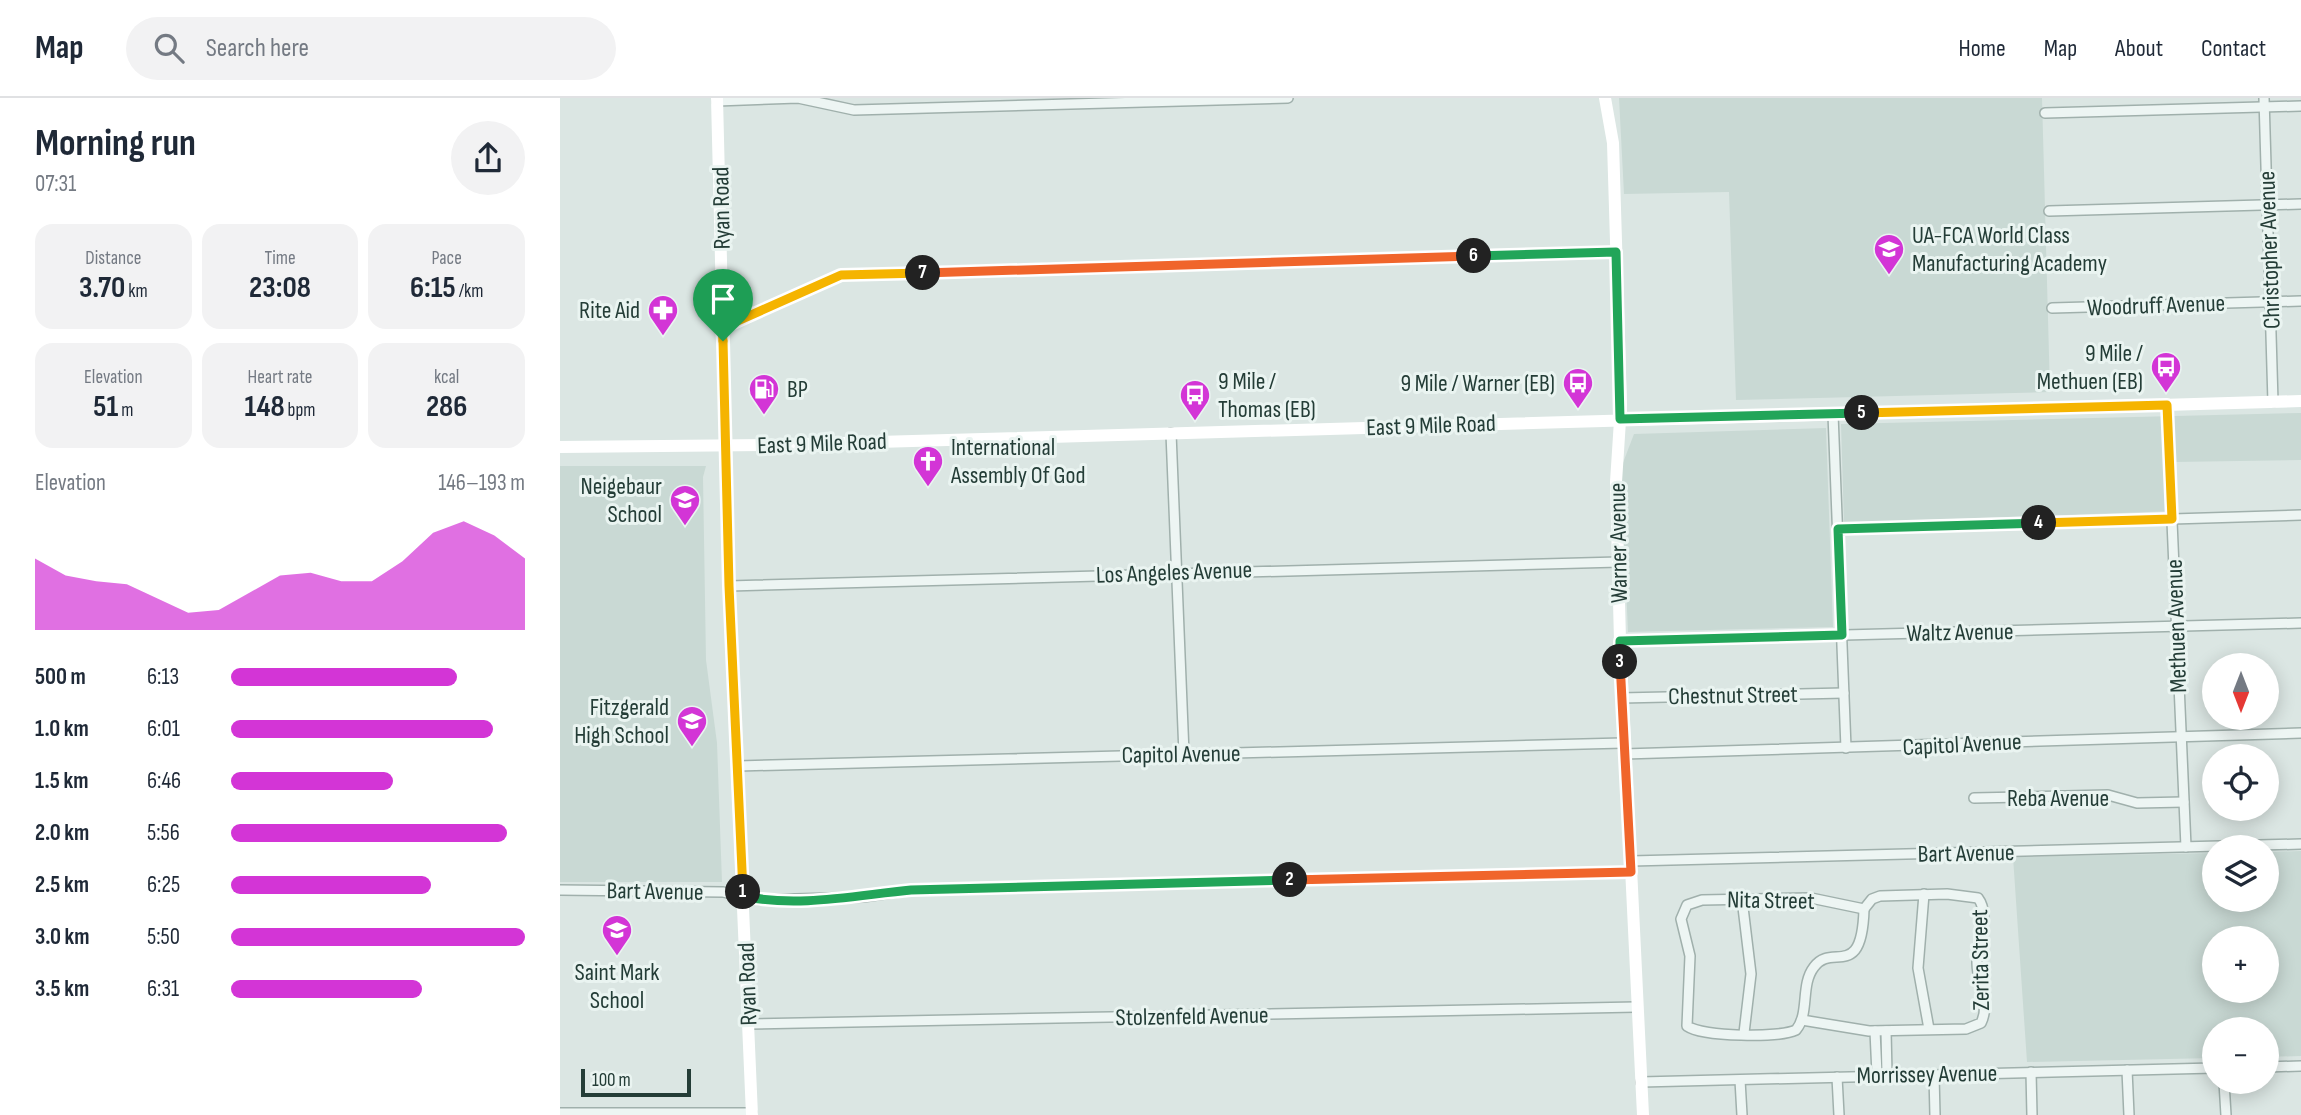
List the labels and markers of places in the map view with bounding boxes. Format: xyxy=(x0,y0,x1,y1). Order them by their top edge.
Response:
place label: UA-FCA World Class Manufacturing Academy xyxy=(1912,221,2107,278)
school or university icon: UA-FCA World Class Manufacturing Academy xyxy=(1872,232,1906,276)
pin: 6 xyxy=(1457,238,1492,274)
pin: 7 xyxy=(906,256,940,290)
pin xyxy=(693,269,753,341)
pharmacy icon: Rite Aid xyxy=(646,293,680,337)
place label: Rite Aid xyxy=(579,296,640,325)
place label: 9 Mile / Methuen (EB) xyxy=(2037,339,2143,396)
bus stop icon: 9 Mile / Methuen (EB) xyxy=(2149,350,2183,394)
bus stop icon: 9 Mile / Warner (EB) xyxy=(1561,366,1595,410)
place label: 9 Mile / Thomas (EB) xyxy=(1218,367,1316,424)
place label: 9 Mile / Warner (EB) xyxy=(1400,369,1555,398)
fuel station icon: BP xyxy=(747,372,781,416)
place label: BP xyxy=(787,375,808,404)
bus stop icon: 9 Mile / Thomas (EB) xyxy=(1178,378,1212,422)
pin: 5 xyxy=(1844,396,1880,430)
place label: International Assembly Of God xyxy=(950,433,1085,490)
church icon: International Assembly Of God xyxy=(911,444,945,488)
place label: Neigebaur School xyxy=(580,472,662,529)
school or university icon: Neigebaur School xyxy=(668,483,702,527)
pin: 4 xyxy=(2022,506,2056,540)
pin: 3 xyxy=(1602,644,1638,680)
place label: Fitzgerald High School xyxy=(574,693,669,750)
school or university icon: Fitzgerald High School xyxy=(675,704,709,748)
pin: 2 xyxy=(1272,862,1308,898)
pin: 1 xyxy=(726,874,760,910)
school or university icon: Saint Mark School xyxy=(600,913,634,957)
place label: Saint Mark School xyxy=(574,958,660,1015)

